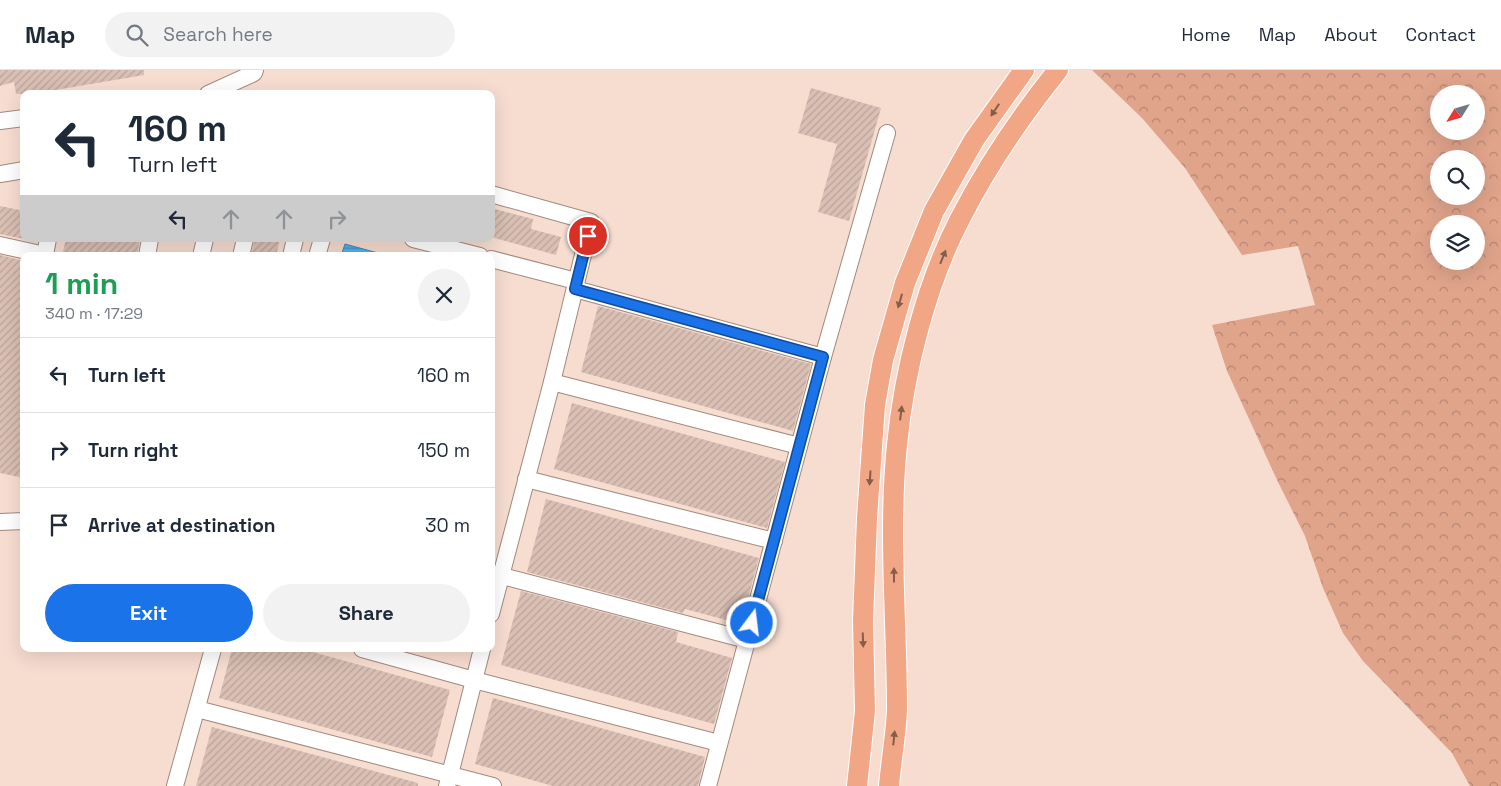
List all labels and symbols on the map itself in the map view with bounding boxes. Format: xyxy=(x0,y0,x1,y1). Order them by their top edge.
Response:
north arrow xyxy=(1430,85,1485,140)
one-way arrow xyxy=(990,103,1000,116)
pin xyxy=(567,215,609,257)
one-way arrow xyxy=(940,249,947,264)
one-way arrow xyxy=(895,294,903,309)
one-way arrow xyxy=(897,405,905,421)
one-way arrow xyxy=(865,470,873,486)
one-way arrow xyxy=(890,567,898,583)
position arrow xyxy=(725,596,777,648)
one-way arrow xyxy=(860,632,868,648)
one-way arrow xyxy=(890,729,898,745)

